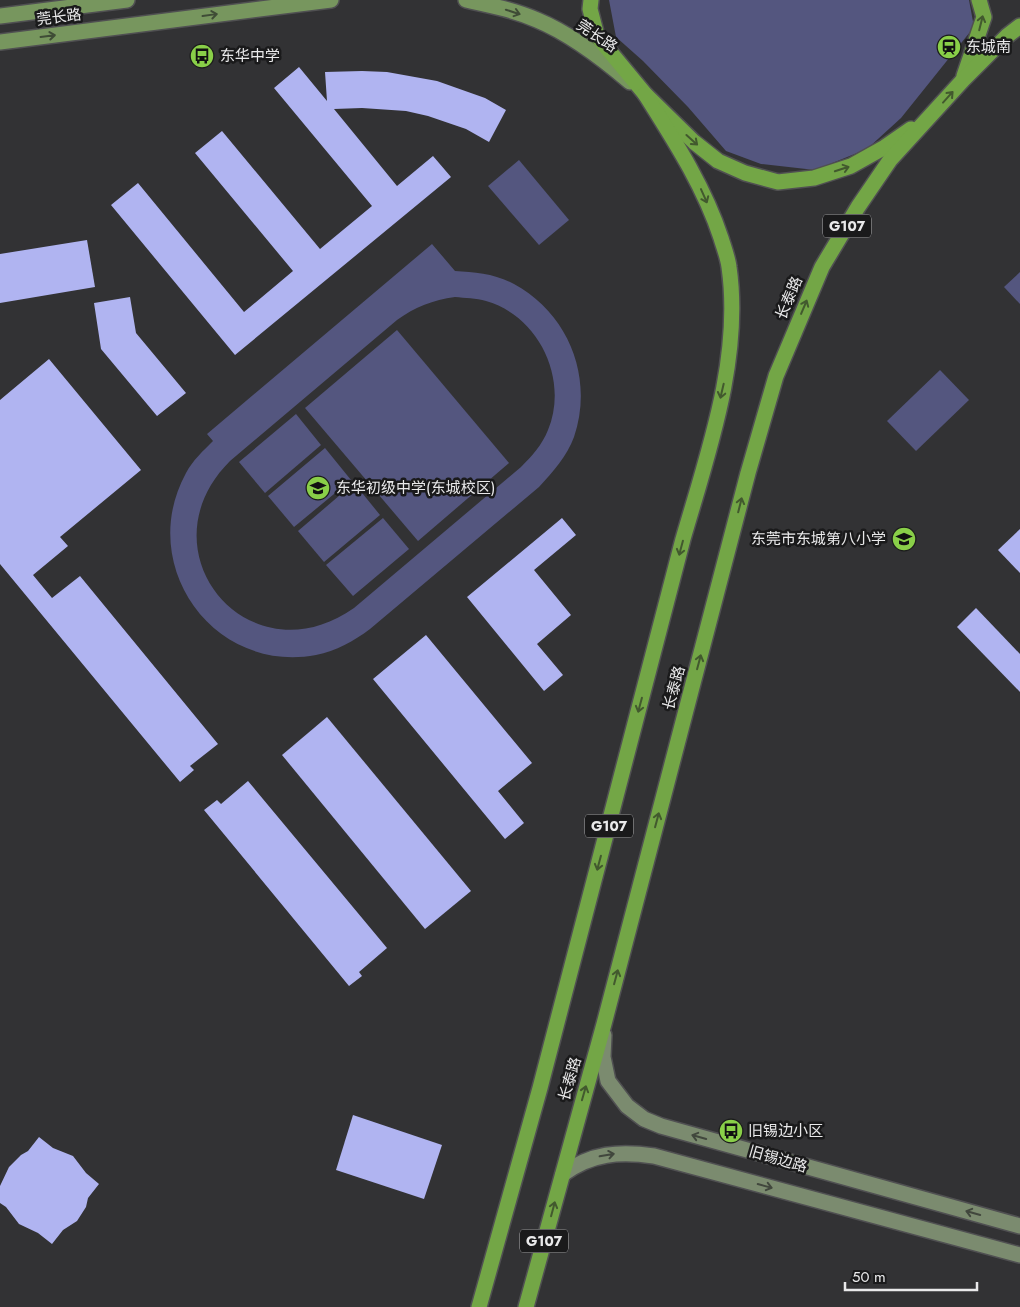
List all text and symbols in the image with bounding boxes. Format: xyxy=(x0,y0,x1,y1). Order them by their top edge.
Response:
street label: 莞长路 xyxy=(35,3,83,31)
one-way arrow xyxy=(505,8,521,18)
one-way arrow xyxy=(201,10,217,20)
street label: 莞长路 xyxy=(572,14,622,58)
one-way arrow xyxy=(977,16,986,32)
one-way arrow xyxy=(40,31,56,41)
station icon: 东城南 xyxy=(936,34,962,60)
place label: 东城南 xyxy=(966,36,1011,58)
bus stop icon: 东华中学 xyxy=(189,43,215,69)
place label: 东华中学 xyxy=(220,45,280,67)
one-way arrow xyxy=(942,91,954,104)
one-way arrow xyxy=(686,134,699,146)
one-way arrow xyxy=(834,164,849,173)
one-way arrow xyxy=(700,188,710,203)
road number: G107 xyxy=(823,215,871,238)
street label: 长泰路 xyxy=(770,273,808,323)
one-way arrow xyxy=(800,300,810,315)
one-way arrow xyxy=(717,383,726,399)
school or university icon: 东华初级中学(东城校区) xyxy=(305,475,331,501)
place label: 东华初级中学(东城校区) xyxy=(336,477,495,499)
one-way arrow xyxy=(736,498,745,514)
school or university icon: 东莞市东城第八小学 xyxy=(891,526,917,552)
place label: 东莞市东城第八小学 xyxy=(751,528,886,550)
one-way arrow xyxy=(676,540,685,556)
one-way arrow xyxy=(695,655,704,671)
street label: 长泰路 xyxy=(658,663,690,713)
one-way arrow xyxy=(635,697,644,713)
one-way arrow xyxy=(653,812,663,828)
road number: G107 xyxy=(585,814,633,838)
one-way arrow xyxy=(594,854,603,870)
one-way arrow xyxy=(612,969,621,985)
street label: 长泰路 xyxy=(553,1054,587,1104)
one-way arrow xyxy=(579,1085,589,1101)
bus stop icon: 旧锡边小区 xyxy=(718,1118,744,1144)
place label: 旧锡边小区 xyxy=(748,1120,823,1142)
one-way arrow xyxy=(691,1131,707,1141)
street label: 旧锡边路 xyxy=(746,1140,810,1178)
one-way arrow xyxy=(598,1150,614,1160)
one-way arrow xyxy=(756,1181,772,1191)
one-way arrow xyxy=(549,1202,558,1218)
one-way arrow xyxy=(965,1208,981,1218)
road number: G107 xyxy=(520,1230,568,1252)
scale bar xyxy=(845,1260,978,1292)
text: 50 m xyxy=(852,1266,886,1288)

